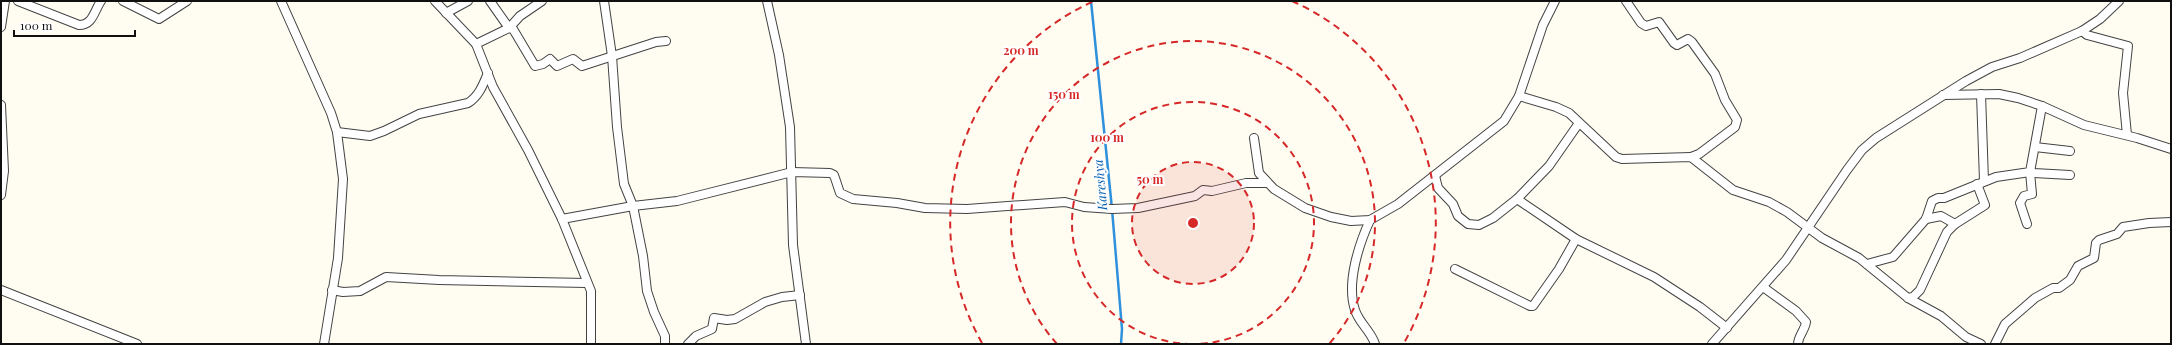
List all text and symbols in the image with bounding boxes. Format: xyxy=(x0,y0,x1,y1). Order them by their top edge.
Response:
scale bar xyxy=(14,12,135,38)
text: 100 m xyxy=(20,17,53,33)
text: 200 m xyxy=(1003,42,1039,58)
text: 150 m xyxy=(1048,86,1080,102)
text: 100 m xyxy=(1090,129,1124,145)
water label: Kareshya xyxy=(1089,159,1110,212)
text: 50 m xyxy=(1137,171,1164,187)
centre of rings xyxy=(1186,216,1200,230)

